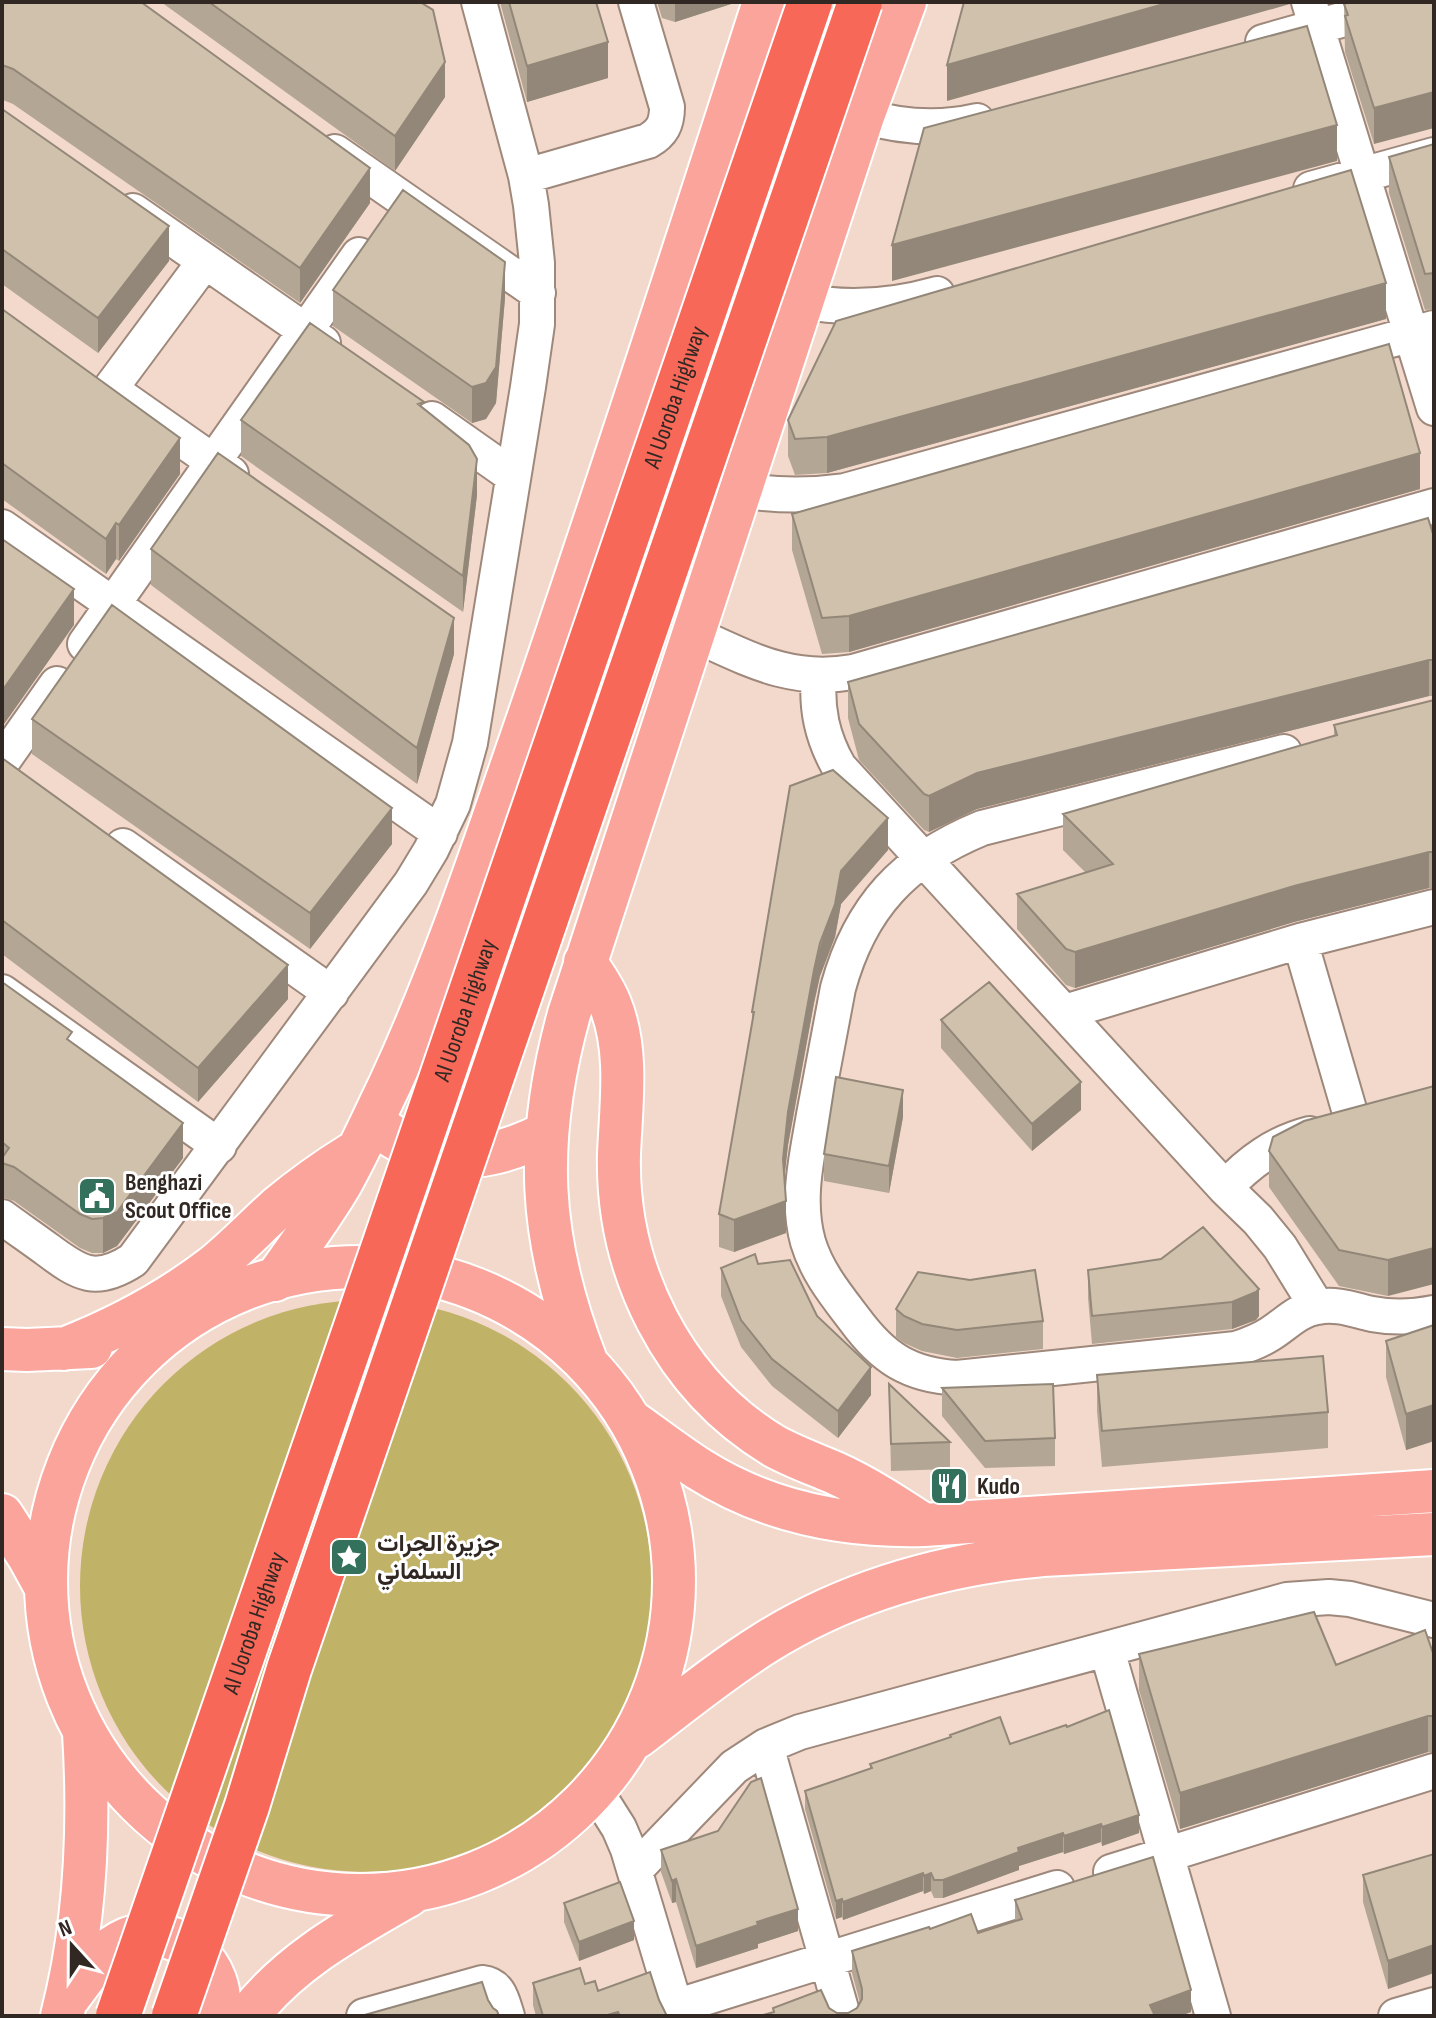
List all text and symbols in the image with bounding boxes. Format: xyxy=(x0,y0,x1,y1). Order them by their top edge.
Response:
street label: Al Uoroba Highway xyxy=(637,322,713,473)
street label: Al Uoroba Highway xyxy=(427,935,503,1086)
place label: Benghazi Scout Office xyxy=(125,1168,232,1225)
public building icon: Benghazi Scout Office xyxy=(76,1175,118,1217)
restaurant icon: Kudo xyxy=(928,1465,970,1507)
place label: Kudo xyxy=(977,1472,1020,1501)
place label: جزيرة الجرات السلماني xyxy=(377,1529,500,1591)
place icon: جزيرة الجرات السلماني xyxy=(328,1536,370,1578)
street label: Al Uoroba Highway xyxy=(216,1548,292,1699)
north arrow xyxy=(32,1906,112,1986)
text: N xyxy=(55,1914,76,1943)

